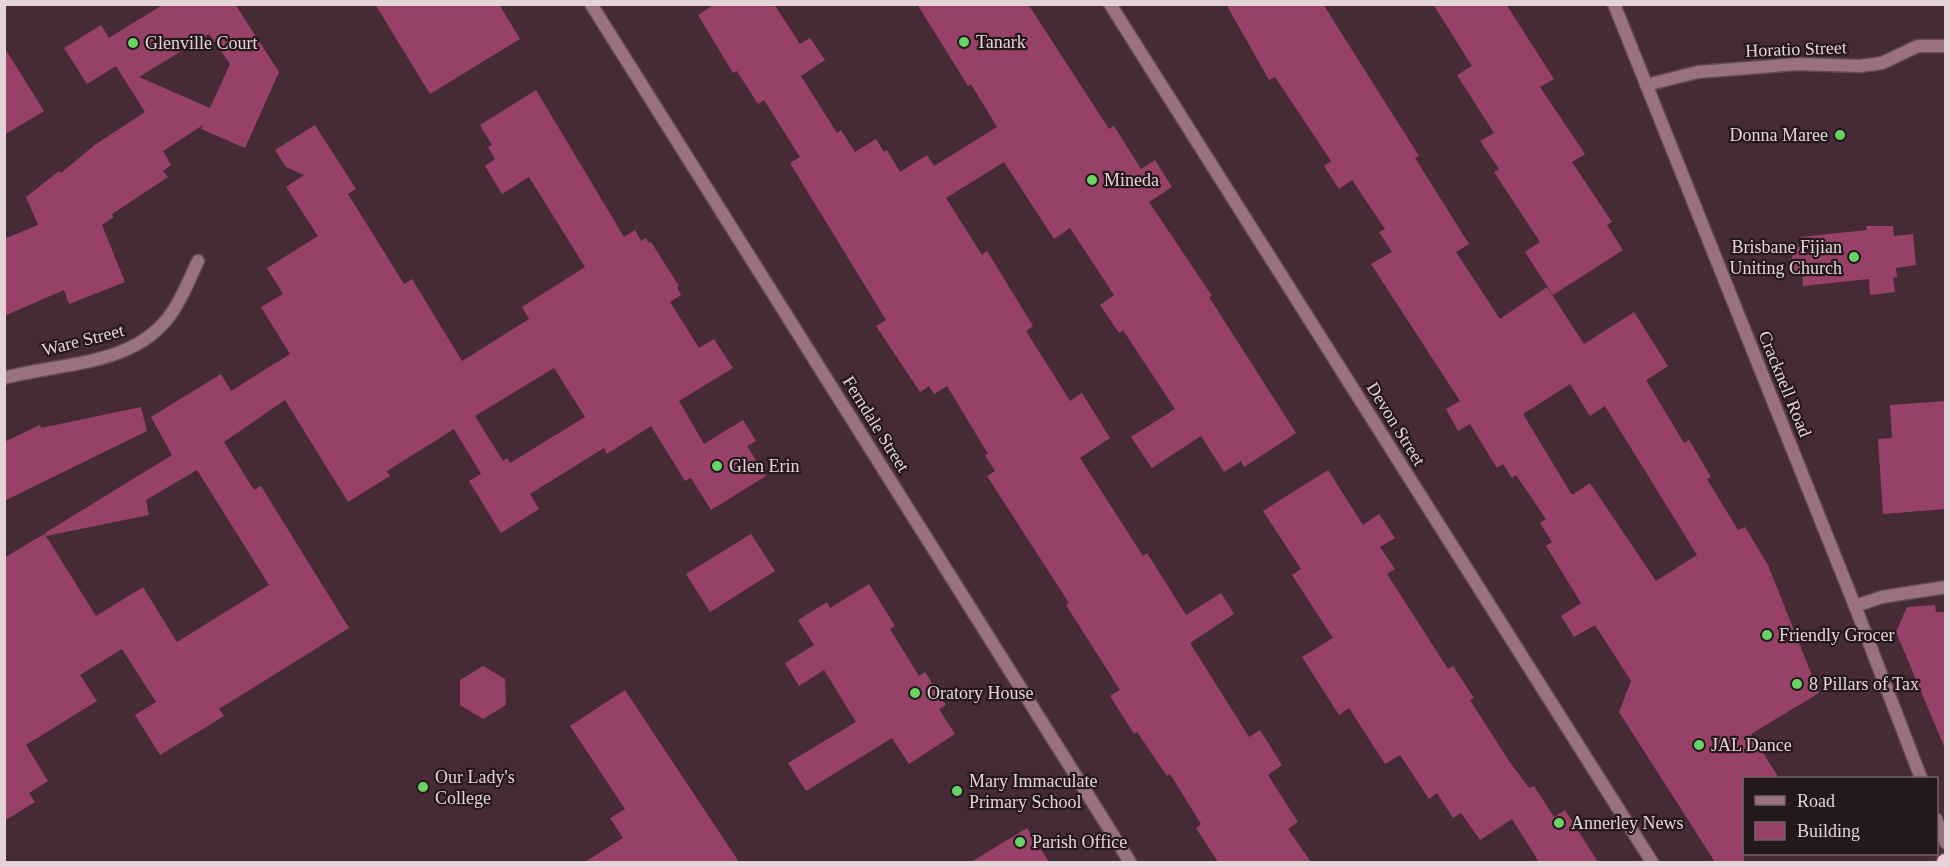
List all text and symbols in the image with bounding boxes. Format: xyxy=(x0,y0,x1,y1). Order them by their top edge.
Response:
place label: Tanark xyxy=(976,32,1026,52)
place label: Glenville Court xyxy=(145,33,257,53)
marker: Tanark xyxy=(957,35,971,49)
marker: Glenville Court xyxy=(126,36,140,50)
street label: Horatio Street xyxy=(1745,37,1847,61)
place label: Donna Maree xyxy=(1730,125,1828,145)
marker: Donna Maree xyxy=(1833,128,1847,142)
place label: Mineda xyxy=(1104,170,1159,190)
marker: Mineda xyxy=(1085,173,1099,187)
place label: Brisbane Fijian Uniting Church xyxy=(1730,237,1842,278)
marker: Brisbane Fijian Uniting Church xyxy=(1847,250,1861,264)
street label: Ware Street xyxy=(40,320,126,360)
street label: Cracknell Road xyxy=(1755,328,1815,440)
street label: Ferndale Street xyxy=(839,372,913,476)
street label: Devon Street xyxy=(1362,379,1430,469)
place label: Glen Erin xyxy=(729,456,799,476)
marker: Glen Erin xyxy=(710,459,724,473)
place label: Friendly Grocer xyxy=(1779,625,1894,645)
marker: Friendly Grocer xyxy=(1760,628,1774,642)
place label: 8 Pillars of Tax xyxy=(1809,674,1919,694)
marker: 8 Pillars of Tax xyxy=(1790,677,1804,691)
place label: Oratory House xyxy=(927,683,1033,703)
marker: Oratory House xyxy=(908,686,922,700)
place label: JAL Dance xyxy=(1711,735,1792,755)
marker: JAL Dance xyxy=(1692,738,1706,752)
place label: Our Lady's College xyxy=(435,767,515,808)
place label: Mary Immaculate Primary School xyxy=(969,771,1097,812)
legend xyxy=(1743,777,1938,855)
marker: Our Lady's College xyxy=(416,780,430,794)
marker: Mary Immaculate Primary School xyxy=(950,784,964,798)
text: Road xyxy=(1797,791,1835,811)
place label: Annerley News xyxy=(1571,813,1683,833)
marker: Annerley News xyxy=(1552,816,1566,830)
text: Building xyxy=(1797,821,1860,841)
place label: Parish Office xyxy=(1032,832,1127,852)
marker: Parish Office xyxy=(1013,835,1027,849)

